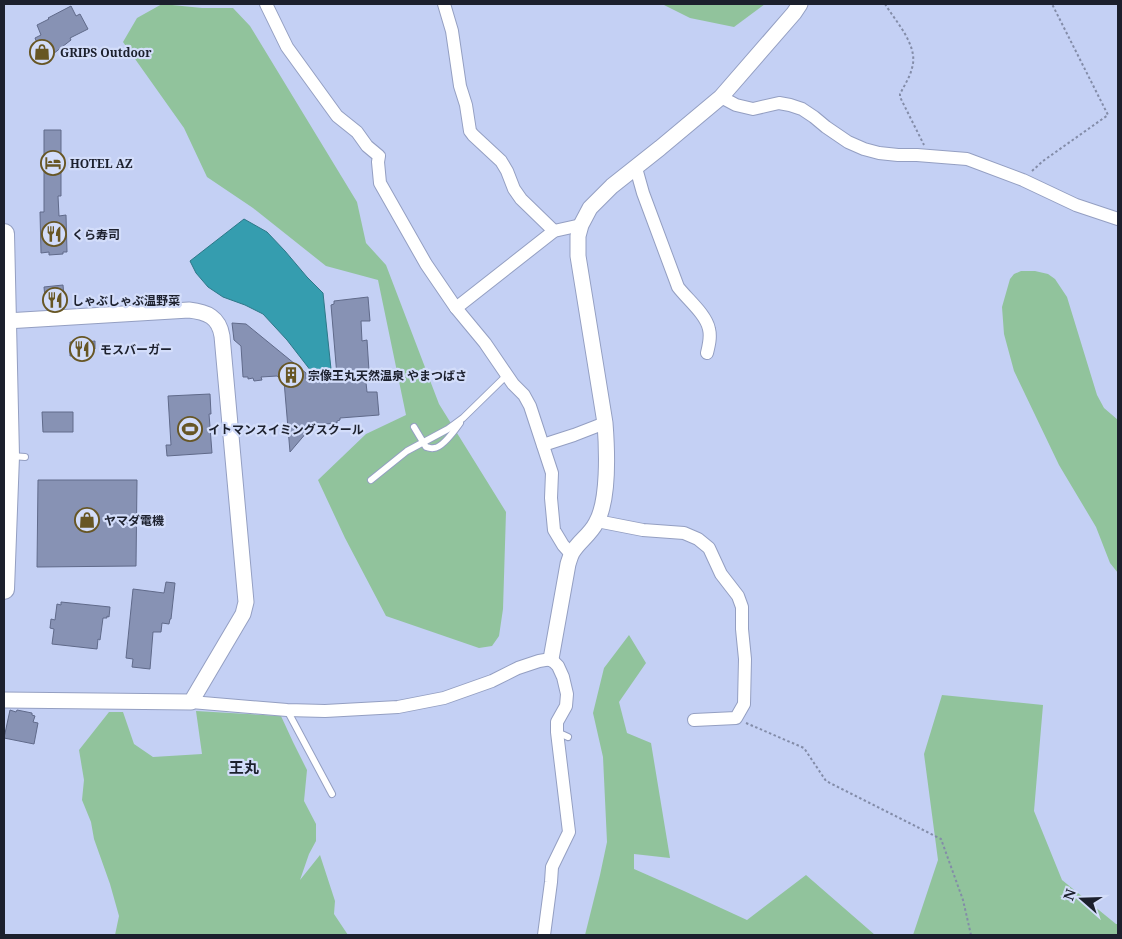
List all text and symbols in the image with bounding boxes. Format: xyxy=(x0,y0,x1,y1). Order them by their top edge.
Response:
shop icon: GRIPS Outdoor xyxy=(29,39,55,65)
place label: GRIPS Outdoor xyxy=(60,44,152,61)
hotel icon: HOTEL AZ xyxy=(40,150,66,176)
place label: HOTEL AZ xyxy=(70,155,133,172)
restaurant icon: くら寿司 xyxy=(41,221,67,247)
place label: くら寿司 xyxy=(72,226,120,243)
restaurant icon: しゃぶしゃぶ温野菜 xyxy=(42,287,68,313)
place label: しゃぶしゃぶ温野菜 xyxy=(72,292,180,309)
restaurant icon: モスバーガー xyxy=(69,336,95,362)
place label: モスバーガー xyxy=(100,341,172,358)
building icon: 宗像王丸天然温泉 やまつばさ xyxy=(278,362,304,388)
place label: 宗像王丸天然温泉 やまつばさ xyxy=(308,367,467,384)
sports icon: イトマンスイミングスクール xyxy=(177,416,203,442)
place label: イトマンスイミングスクール xyxy=(208,421,364,438)
shop icon: ヤマダ電機 xyxy=(74,507,100,533)
place label: ヤマダ電機 xyxy=(104,512,164,529)
district label: 王丸 xyxy=(229,757,259,777)
north arrow xyxy=(1057,874,1107,924)
text: N xyxy=(1058,886,1080,903)

